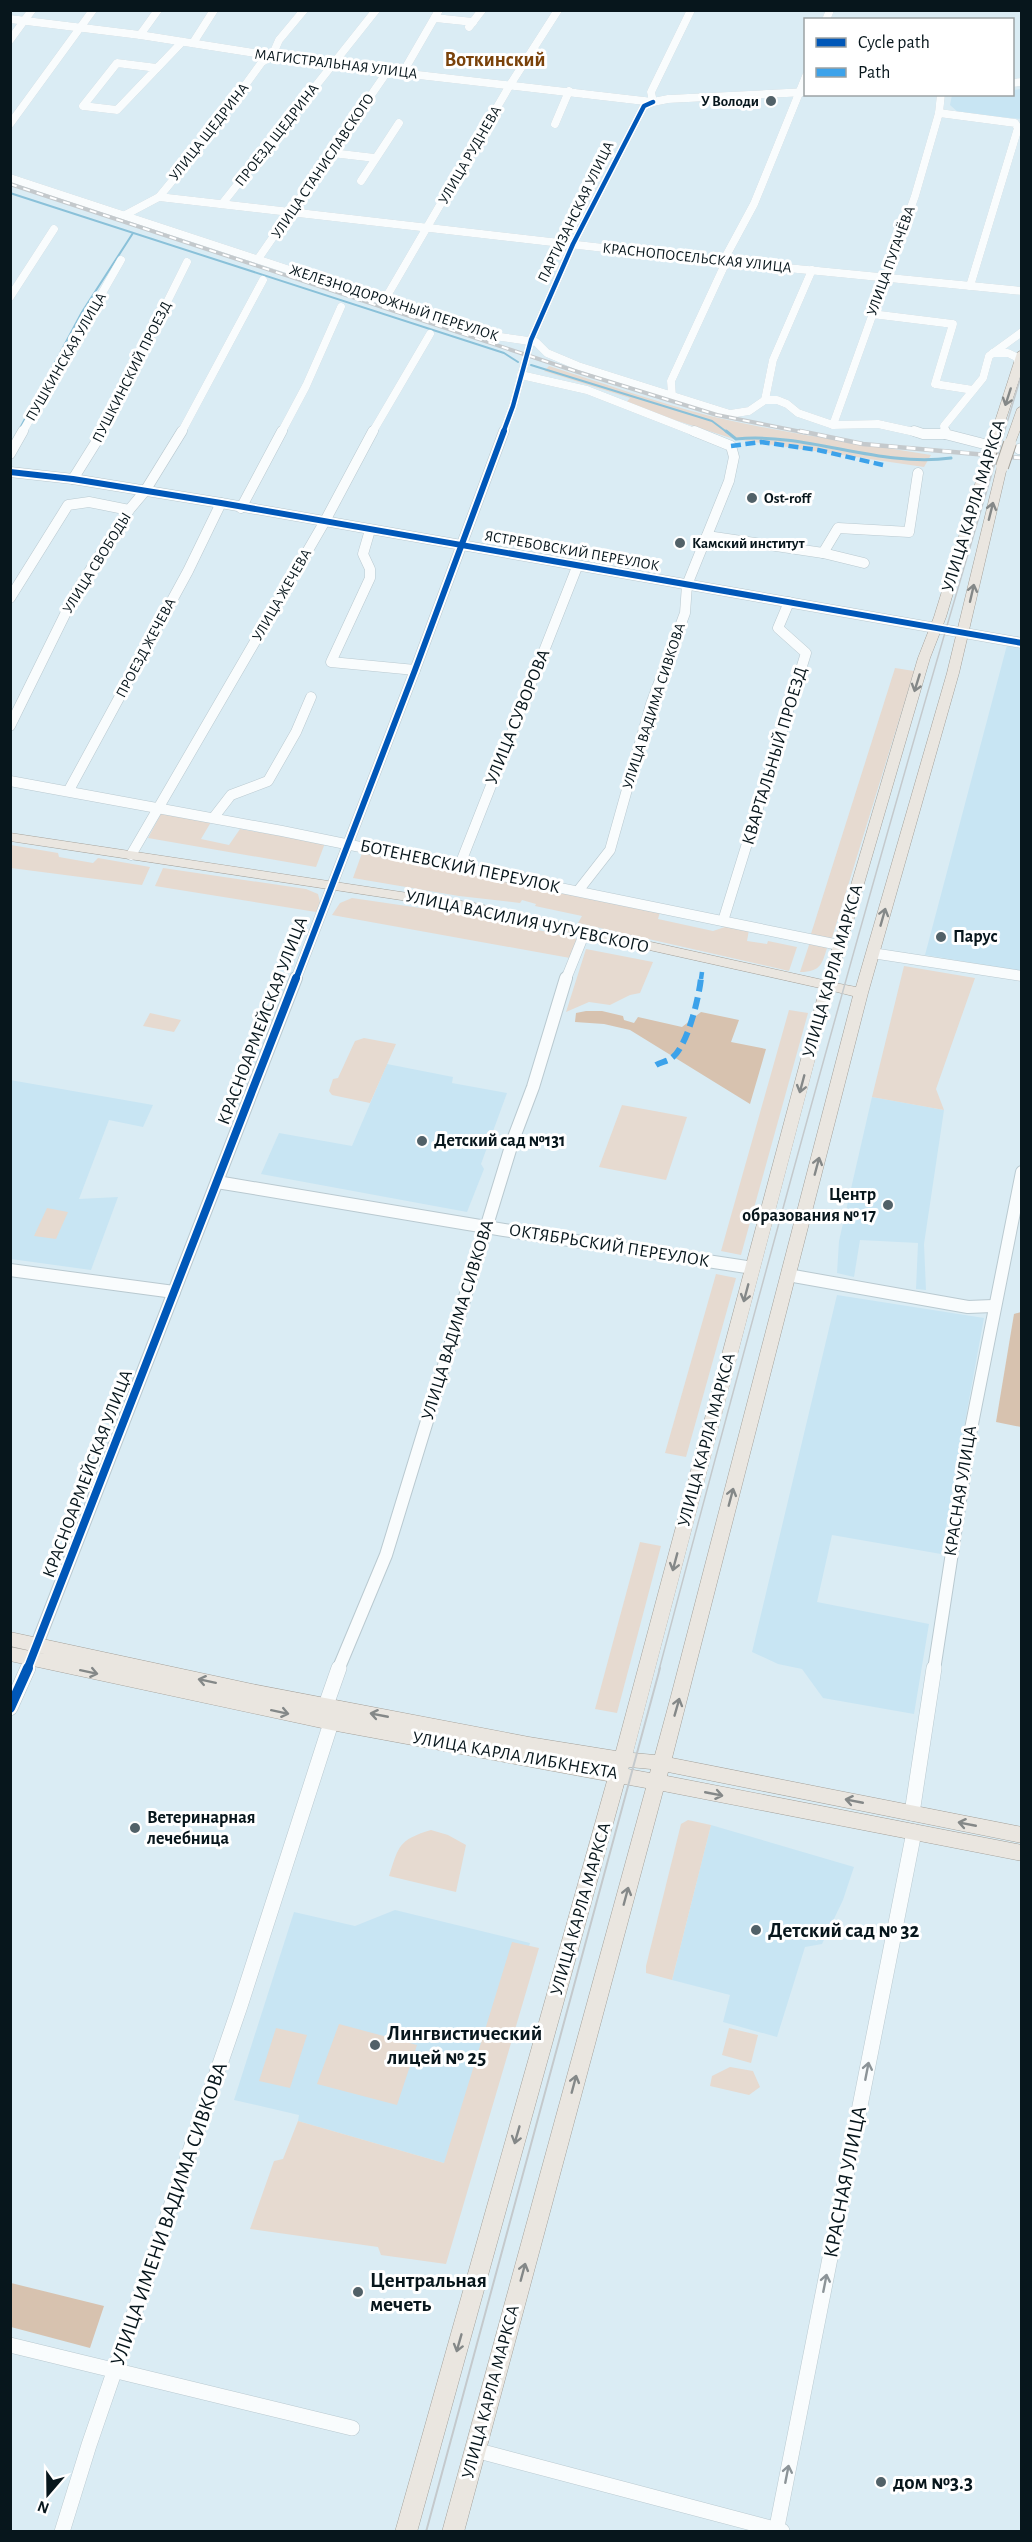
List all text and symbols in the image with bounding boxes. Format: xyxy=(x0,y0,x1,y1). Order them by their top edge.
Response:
legend xyxy=(804,18,1014,96)
text: Cycle path xyxy=(858,34,930,52)
street label: МАГИСТРАЛЬНАЯ УЛИЦА xyxy=(254,47,418,81)
district label: Воткинский xyxy=(445,50,545,70)
text: Path xyxy=(858,64,890,82)
street label: УЛИЦА ЩЕДРИНА xyxy=(166,80,252,184)
street label: ПРОЕЗД ЩЕДРИНА xyxy=(232,81,322,189)
street label: УЛИЦА СТАНИСЛАВСКОГО xyxy=(269,91,377,241)
place label: У Володи xyxy=(701,94,759,109)
marker: У Володи xyxy=(764,94,778,108)
street label: УЛИЦА РУДНЕВА xyxy=(436,103,504,207)
street label: ПАРТИЗАНСКАЯ УЛИЦА xyxy=(535,139,617,285)
street label: УЛИЦА ПУГАЧЁВА xyxy=(863,204,918,318)
street label: КРАСНОПОСЕЛЬСКАЯ УЛИЦА xyxy=(602,241,793,275)
street label: ЖЕЛЕЗНОДОРОЖНЫЙ ПЕРЕУЛОК xyxy=(288,262,501,344)
street label: ПУШКИНСКАЯ УЛИЦА xyxy=(23,290,109,424)
street label: ПУШКИНСКИЙ ПРОЕЗД xyxy=(90,299,174,445)
one-way arrow xyxy=(1001,387,1012,406)
street label: УЛИЦА КАРЛА МАРКСА xyxy=(939,417,1009,594)
marker: Ost-roff xyxy=(745,491,759,505)
place label: Ost-roff xyxy=(764,491,812,506)
one-way arrow xyxy=(986,502,998,521)
street label: УЛИЦА СВОБОДЫ xyxy=(60,510,134,616)
street label: ЯСТРЕБОВСКИЙ ПЕРЕУЛОК xyxy=(484,528,661,574)
marker: Камский институт xyxy=(673,536,687,550)
place label: Камский институт xyxy=(692,536,805,551)
street label: УЛИЦА ЖЕЧЕВА xyxy=(250,546,314,644)
one-way arrow xyxy=(966,584,978,603)
street label: ПРОЕЗД ЖЕЧЕВА xyxy=(114,596,179,700)
street label: УЛИЦА ВАДИМА СИВКОВА xyxy=(620,621,688,791)
street label: УЛИЦА СУВОРОВА xyxy=(483,646,553,787)
street label: КВАРТАЛЬНЫЙ ПРОЕЗД xyxy=(737,664,811,847)
one-way arrow xyxy=(911,673,922,692)
street label: БОТЕНЕВСКИЙ ПЕРЕУЛОК xyxy=(358,835,563,897)
street label: УЛИЦА КАРЛА МАРКСА xyxy=(800,882,866,1060)
street label: УЛИЦА ВАСИЛИЯ ЧУГУЕВСКОГО xyxy=(404,887,650,957)
one-way arrow xyxy=(878,907,889,926)
street label: КРАСНОАРМЕЙСКАЯ УЛИЦА xyxy=(213,913,311,1127)
place label: Парус xyxy=(953,928,998,946)
marker: Парус xyxy=(934,930,948,944)
one-way arrow xyxy=(795,1074,807,1093)
place label: Детский сад №131 xyxy=(434,1132,566,1150)
marker: Детский сад №131 xyxy=(415,1134,429,1148)
one-way arrow xyxy=(811,1157,823,1176)
place label: Центр образования № 17 xyxy=(742,1186,876,1225)
marker: Центр образования № 17 xyxy=(881,1198,895,1212)
street label: УЛИЦА ВАДИМА СИВКОВА xyxy=(419,1217,497,1422)
street label: ОКТЯБРЬСКИЙ ПЕРЕУЛОК xyxy=(508,1219,711,1271)
one-way arrow xyxy=(740,1283,752,1302)
street label: УЛИЦА КАРЛА МАРКСА xyxy=(675,1351,739,1529)
street label: КРАСНОАРМЕЙСКАЯ УЛИЦА xyxy=(38,1366,136,1580)
street label: КРАСНАЯ УЛИЦА xyxy=(942,1424,980,1558)
one-way arrow xyxy=(725,1488,737,1507)
one-way arrow xyxy=(668,1553,680,1572)
one-way arrow xyxy=(78,1667,98,1678)
one-way arrow xyxy=(197,1675,217,1686)
one-way arrow xyxy=(672,1697,684,1716)
one-way arrow xyxy=(269,1707,289,1718)
one-way arrow xyxy=(370,1709,389,1720)
street label: УЛИЦА КАРЛА ЛИБКНЕХТА xyxy=(411,1729,620,1783)
one-way arrow xyxy=(704,1789,724,1800)
one-way arrow xyxy=(845,1795,864,1806)
place label: Ветеринарная лечебница xyxy=(147,1809,255,1848)
one-way arrow xyxy=(957,1818,977,1829)
street label: УЛИЦА КАРЛА МАРКСА xyxy=(548,1820,614,1998)
marker: Ветеринарная лечебница xyxy=(128,1821,142,1835)
one-way arrow xyxy=(621,1887,632,1906)
place label: Детский сад № 32 xyxy=(768,1920,920,1941)
marker: Детский сад № 32 xyxy=(749,1923,763,1937)
place label: Лингвистический лицей № 25 xyxy=(387,2023,542,2068)
marker: Лингвистический лицей № 25 xyxy=(368,2038,382,2052)
street label: УЛИЦА ИМЕНИ ВАДИМА СИВКОВА xyxy=(107,2059,231,2369)
one-way arrow xyxy=(862,2062,873,2081)
one-way arrow xyxy=(569,2075,581,2094)
street label: КРАСНАЯ УЛИЦА xyxy=(820,2104,870,2260)
one-way arrow xyxy=(511,2125,523,2144)
one-way arrow xyxy=(518,2263,530,2282)
place label: Центральная мечеть xyxy=(370,2270,487,2315)
one-way arrow xyxy=(820,2274,831,2293)
marker: Центральная мечеть xyxy=(351,2285,365,2299)
street label: УЛИЦА КАРЛА МАРКСА xyxy=(459,2303,523,2481)
one-way arrow xyxy=(453,2333,464,2352)
north arrow xyxy=(18,2464,78,2524)
one-way arrow xyxy=(782,2465,793,2484)
place label: дом №3.3 xyxy=(893,2472,973,2493)
marker: дом №3.3 xyxy=(874,2475,888,2489)
text: N xyxy=(35,2498,51,2517)

